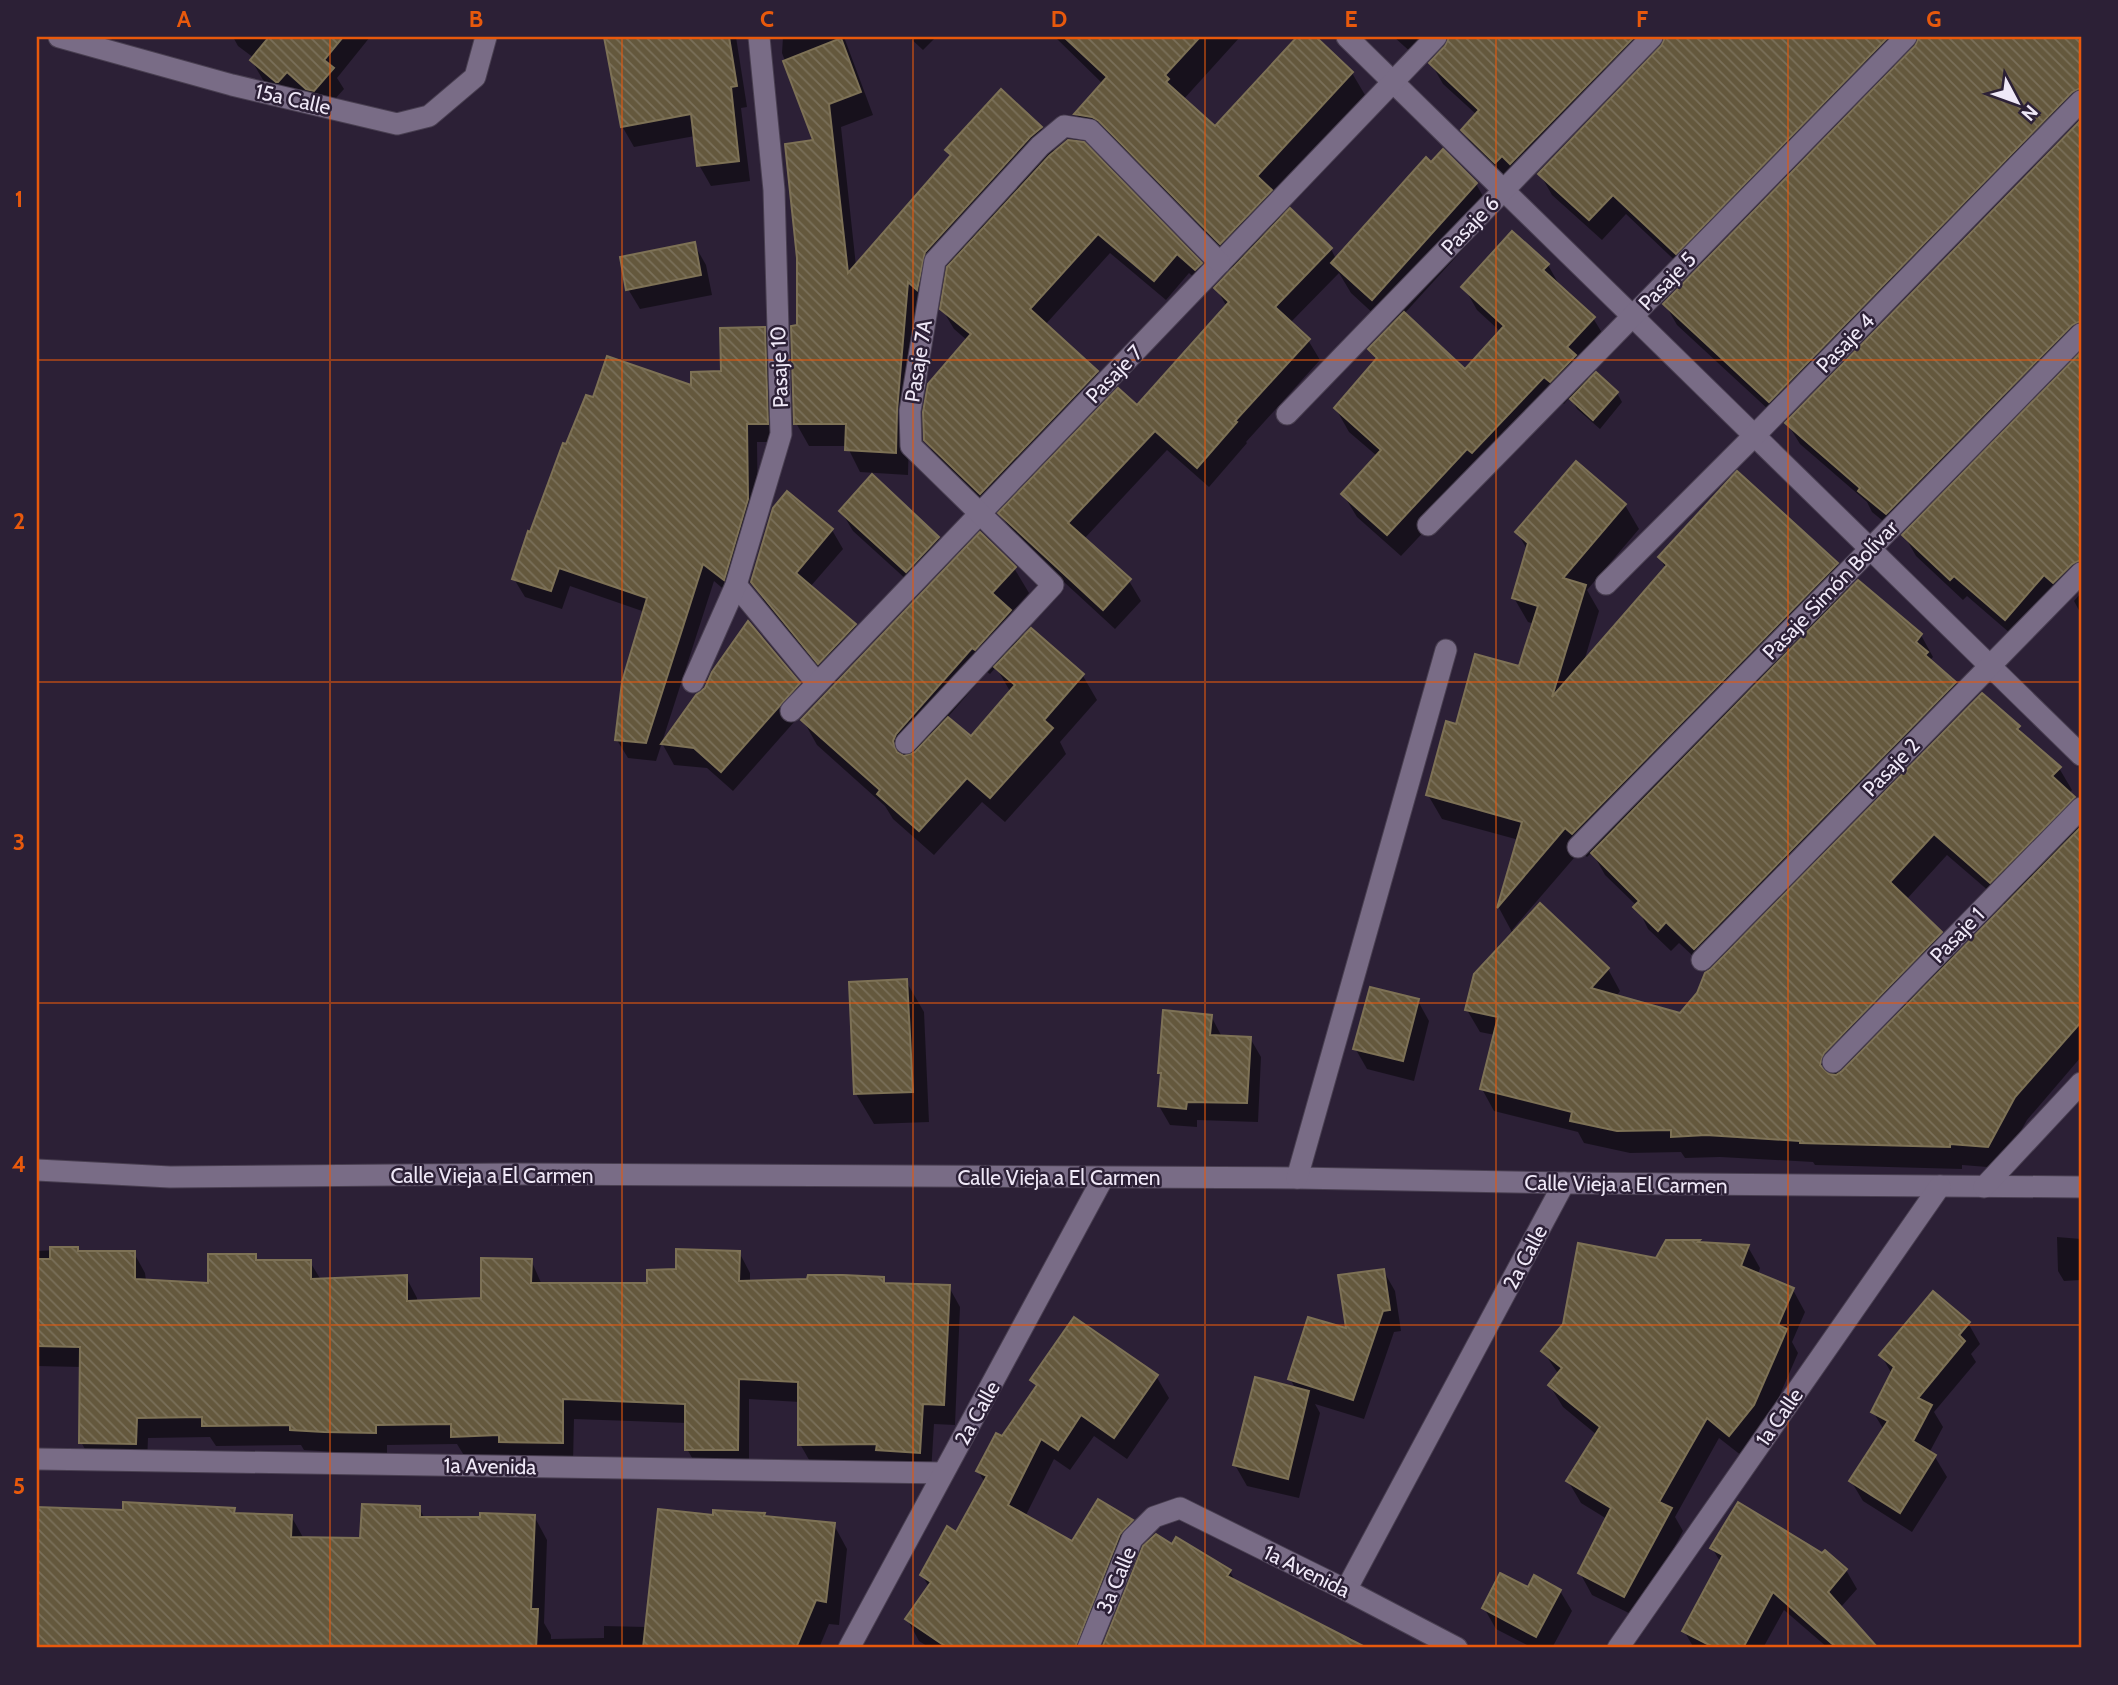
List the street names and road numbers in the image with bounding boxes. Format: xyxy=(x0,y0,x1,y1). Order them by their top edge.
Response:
street label: 15a Calle xyxy=(253,78,333,120)
street label: Pasaje 6 xyxy=(1436,190,1505,260)
street label: Pasaje 5 xyxy=(1633,246,1702,316)
street label: Pasaje 4 xyxy=(1811,308,1880,379)
street label: Pasaje 7A xyxy=(899,318,938,404)
street label: Pasaje 10 xyxy=(765,326,794,408)
street label: Pasaje 7 xyxy=(1080,339,1149,409)
street label: Pasaje Simón Bolívar xyxy=(1757,515,1904,666)
street label: Pasaje 2 xyxy=(1857,733,1926,802)
street label: Pasaje 1 xyxy=(1925,902,1990,969)
street label: Calle Vieja a El Carmen xyxy=(390,1163,594,1189)
street label: Calle Vieja a El Carmen xyxy=(957,1165,1161,1191)
street label: Calle Vieja a El Carmen xyxy=(1524,1170,1728,1199)
street label: 2a Calle xyxy=(1498,1220,1552,1294)
street label: 2a Calle xyxy=(949,1376,1005,1449)
street label: 1a Calle xyxy=(1750,1383,1808,1451)
street label: 1a Avenida xyxy=(443,1453,537,1479)
street label: 1a Avenida xyxy=(1260,1539,1354,1603)
street label: 3a Calle xyxy=(1091,1543,1141,1617)

